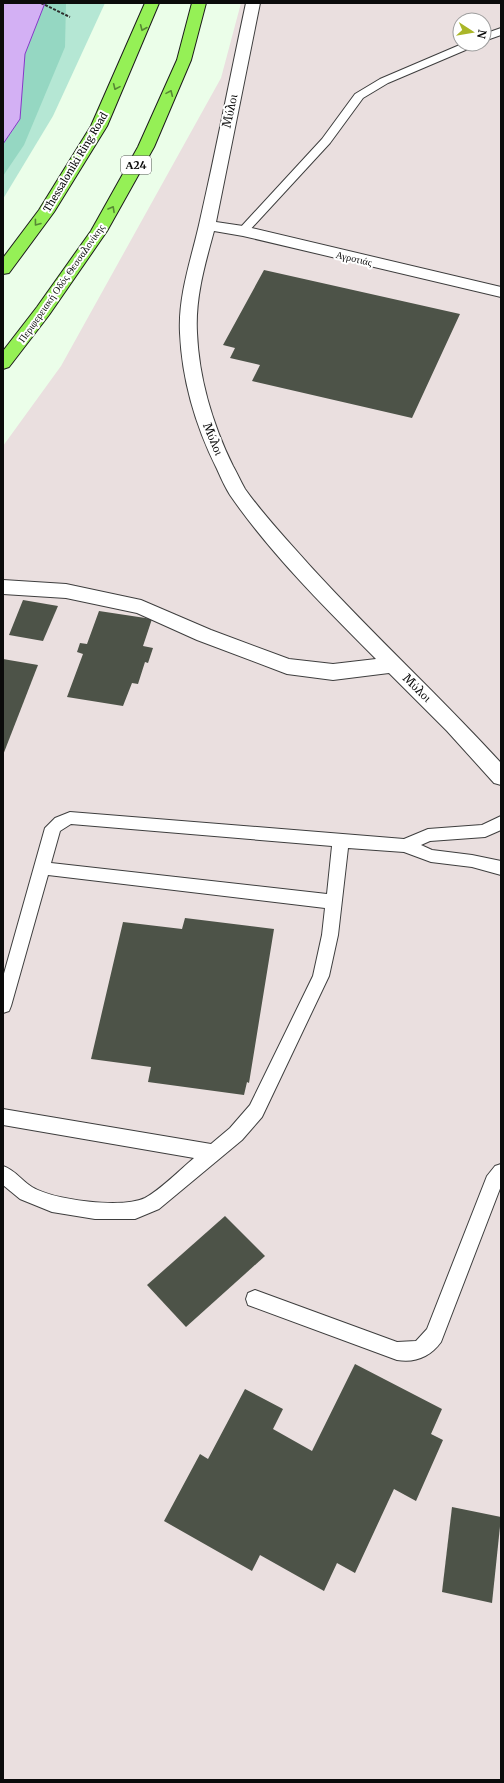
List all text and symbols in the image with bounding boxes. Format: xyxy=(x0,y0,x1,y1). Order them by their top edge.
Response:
north arrow xyxy=(452,12,492,52)
one-way arrow xyxy=(139,24,147,31)
text: N xyxy=(474,28,490,40)
one-way arrow xyxy=(113,84,121,91)
one-way arrow xyxy=(165,90,173,97)
street label: Μύλοι xyxy=(219,92,241,129)
street label: Thessaloniki Ring Road xyxy=(40,110,110,215)
road number: Α24 xyxy=(121,156,151,174)
one-way arrow xyxy=(107,206,114,213)
one-way arrow xyxy=(35,219,42,226)
street label: Περιφερειακή Οδός Θεσσαλονίκης xyxy=(15,221,107,345)
street label: Αγροτιάς xyxy=(334,248,373,269)
street label: Μύλοι xyxy=(200,420,227,458)
street label: Μύλοι xyxy=(400,670,435,705)

